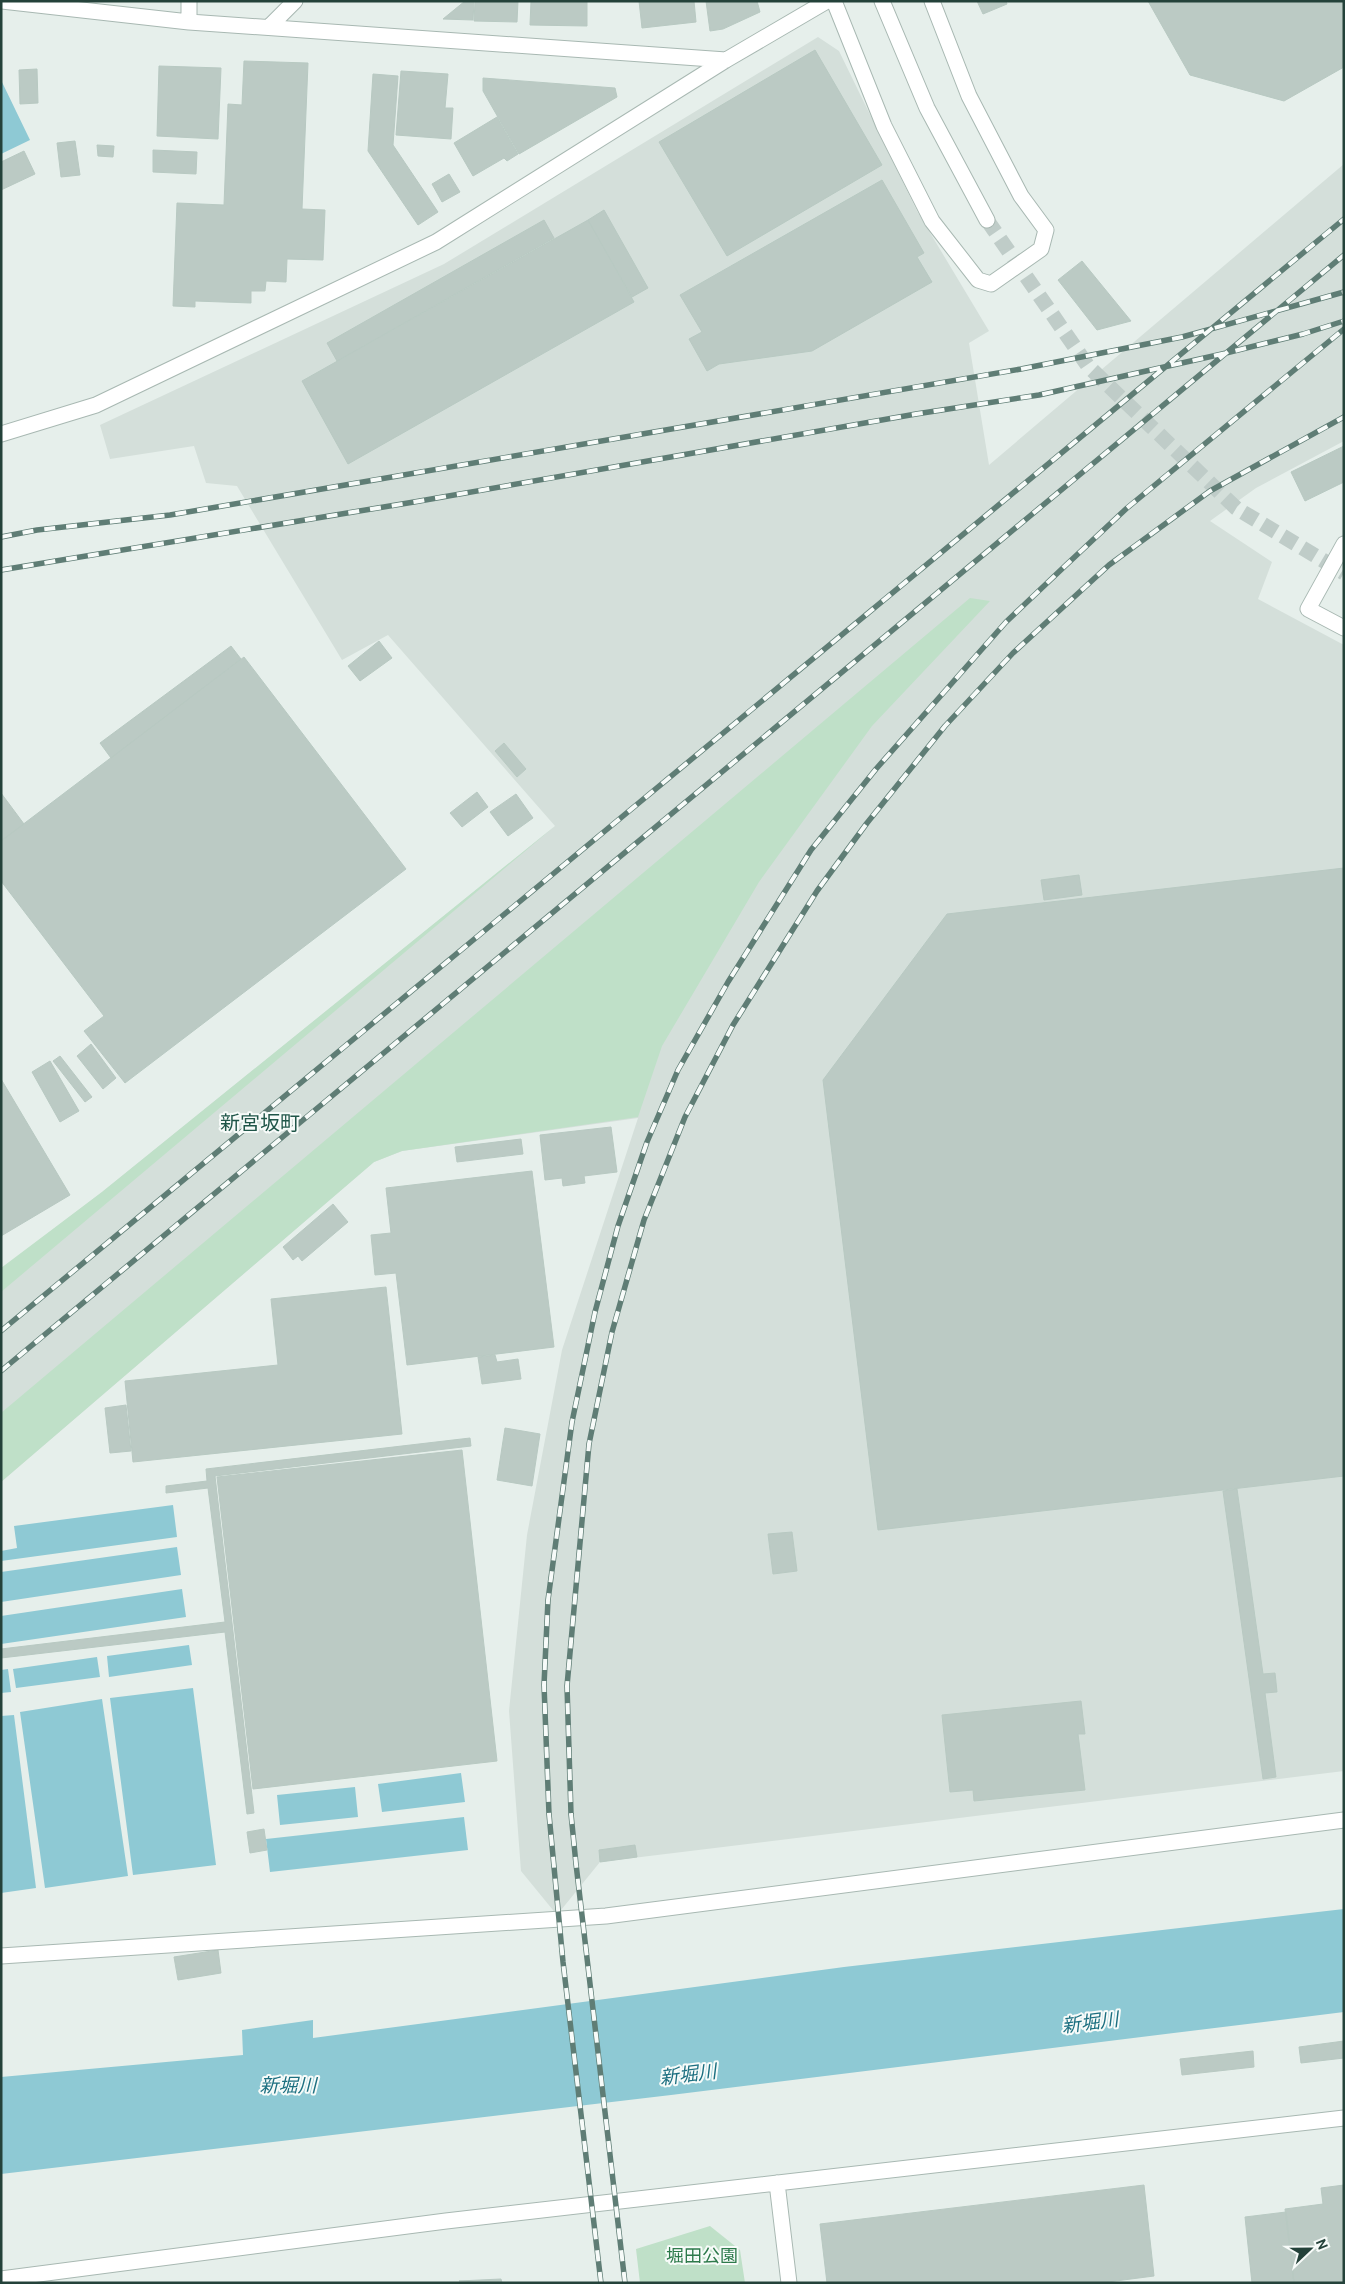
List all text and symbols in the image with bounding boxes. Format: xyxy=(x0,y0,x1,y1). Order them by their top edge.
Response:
district label: 新宮坂町 xyxy=(220,1111,300,1135)
water label: 新堀川 xyxy=(1060,2007,1122,2037)
water label: 新堀川 xyxy=(658,2059,720,2089)
water label: 新堀川 xyxy=(259,2074,318,2097)
north arrow xyxy=(1285,2224,1335,2274)
text: N xyxy=(1312,2236,1332,2252)
park label: 堀田公園 xyxy=(666,2245,738,2267)

